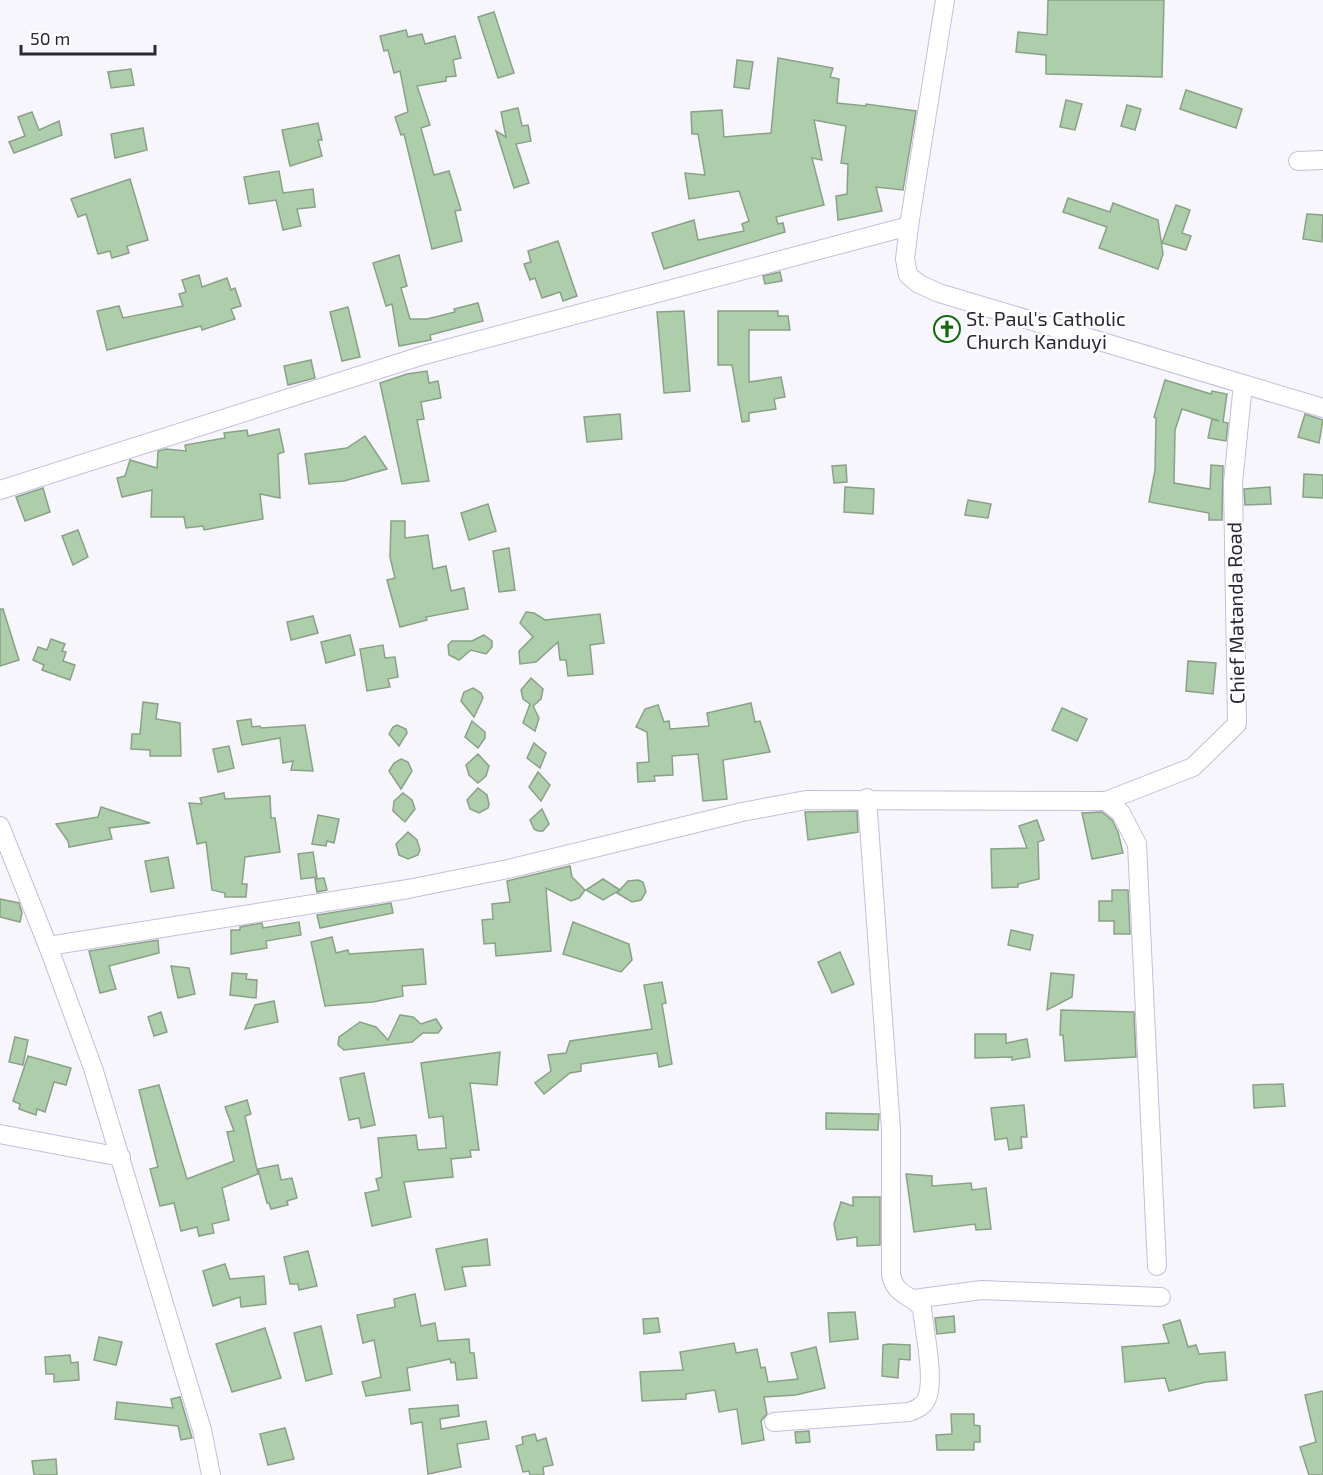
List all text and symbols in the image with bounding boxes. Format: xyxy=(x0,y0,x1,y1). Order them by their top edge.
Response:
scale bar xyxy=(21,18,154,56)
text: 50 m xyxy=(30,27,70,49)
place label: St. Paul's Catholic Church Kanduyi xyxy=(966,306,1126,353)
church icon: St. Paul's Catholic Church Kanduyi xyxy=(932,314,962,344)
street label: Chief Matanda Road xyxy=(1221,522,1249,704)

